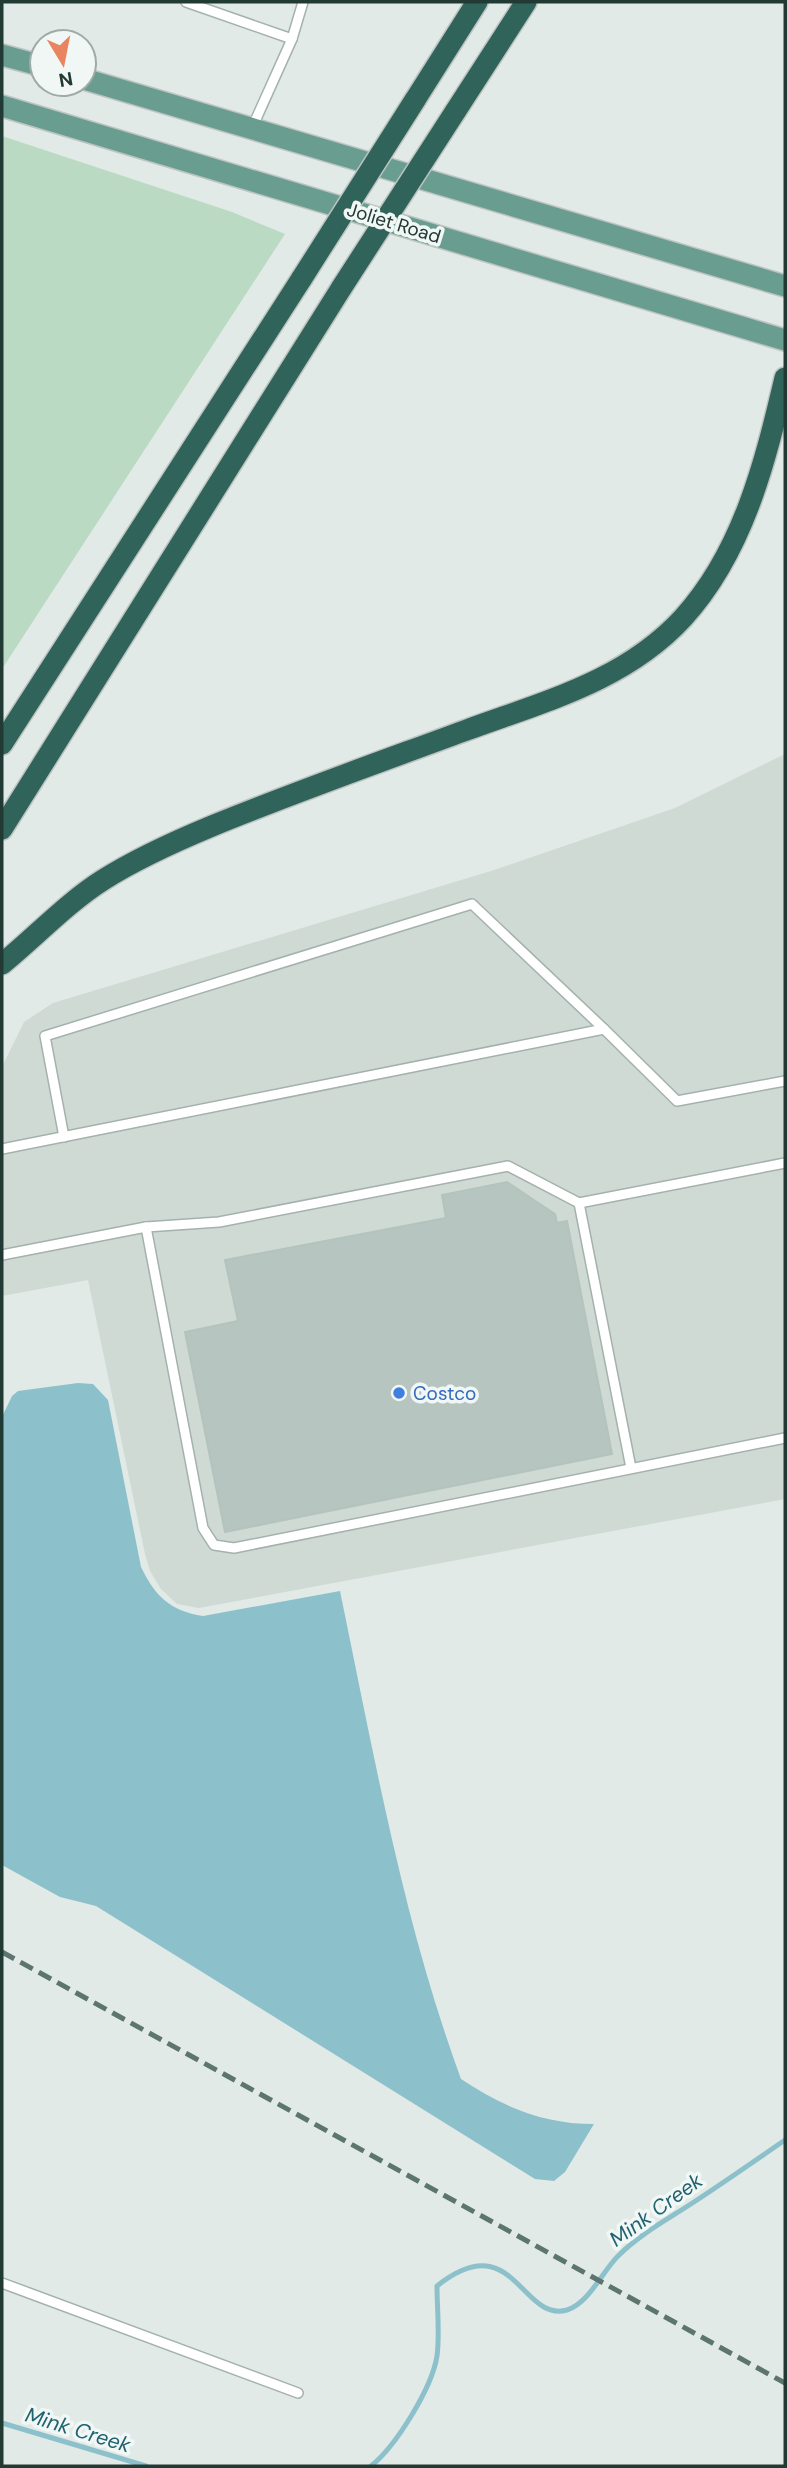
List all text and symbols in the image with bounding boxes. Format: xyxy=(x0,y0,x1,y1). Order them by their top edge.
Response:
north arrow xyxy=(28,28,98,98)
text: N xyxy=(57,66,75,93)
street label: Joliet Road xyxy=(344,197,444,249)
place label: Costco xyxy=(413,1381,476,1406)
marker: Costco xyxy=(391,1385,407,1401)
water label: Mink Creek xyxy=(604,2167,708,2253)
water label: Mink Creek xyxy=(22,2401,134,2459)

